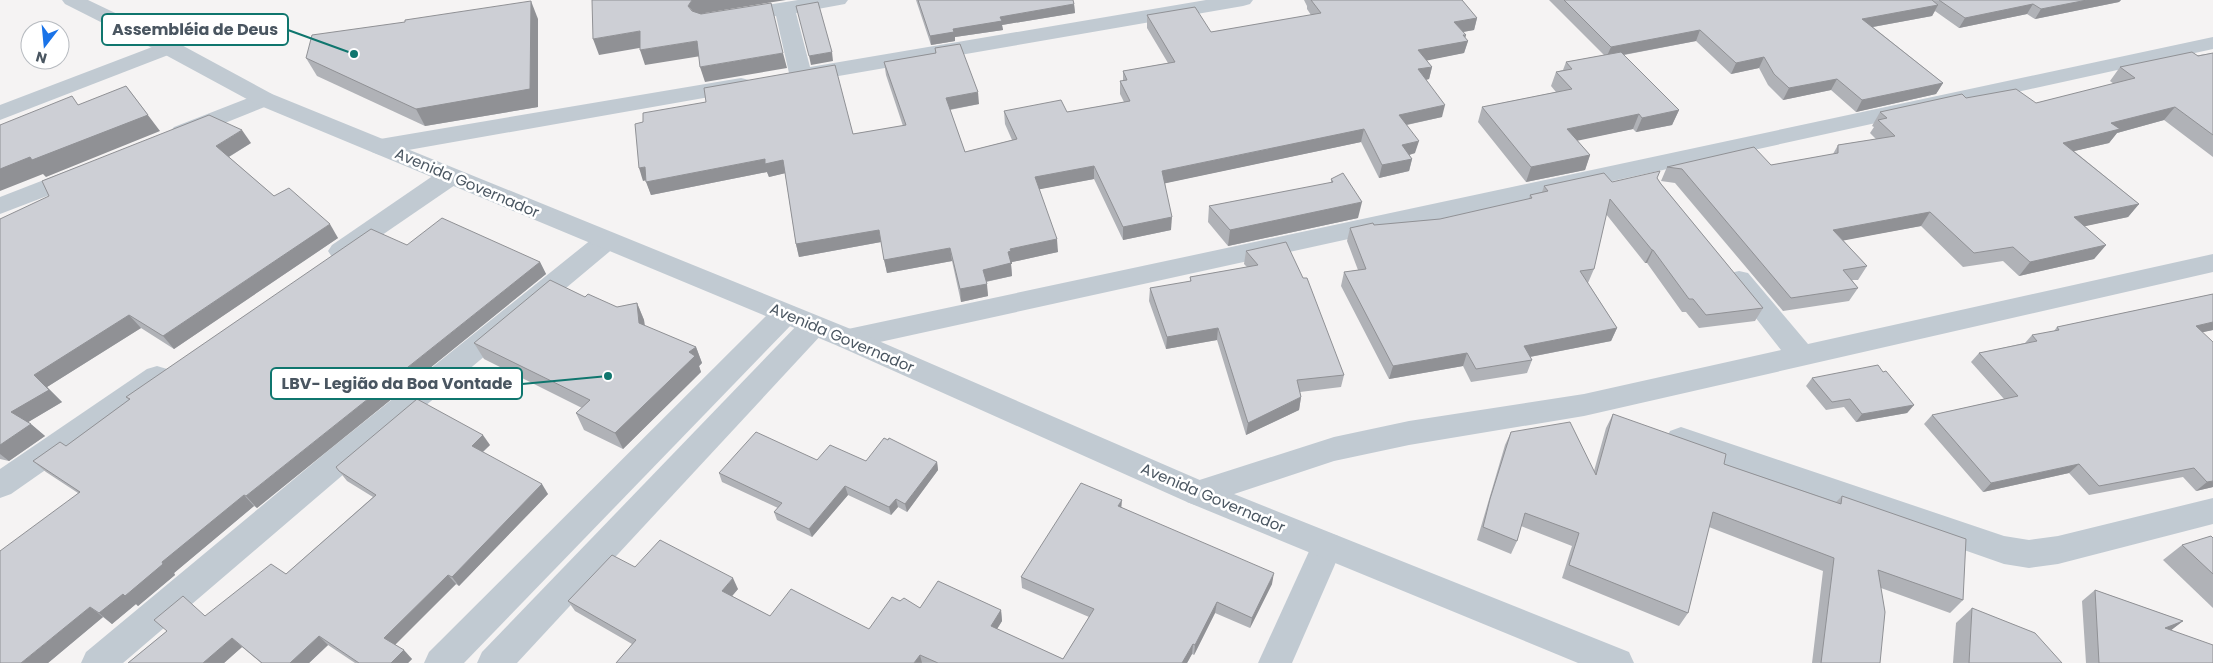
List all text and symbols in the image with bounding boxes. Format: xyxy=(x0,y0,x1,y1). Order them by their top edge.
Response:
callout: Assembléia de Deus xyxy=(102,14,288,45)
text: Assembléia de Deus xyxy=(112,18,278,41)
north arrow xyxy=(20,20,70,70)
text: N xyxy=(34,46,49,69)
street label: Avenida Governador xyxy=(392,143,543,223)
street label: Avenida Governador xyxy=(767,298,918,378)
callout: LBV- Legião da Boa Vontade xyxy=(271,368,522,399)
text: LBV- Legião da Boa Vontade xyxy=(282,372,513,395)
street label: Avenida Governador xyxy=(1138,458,1289,538)

